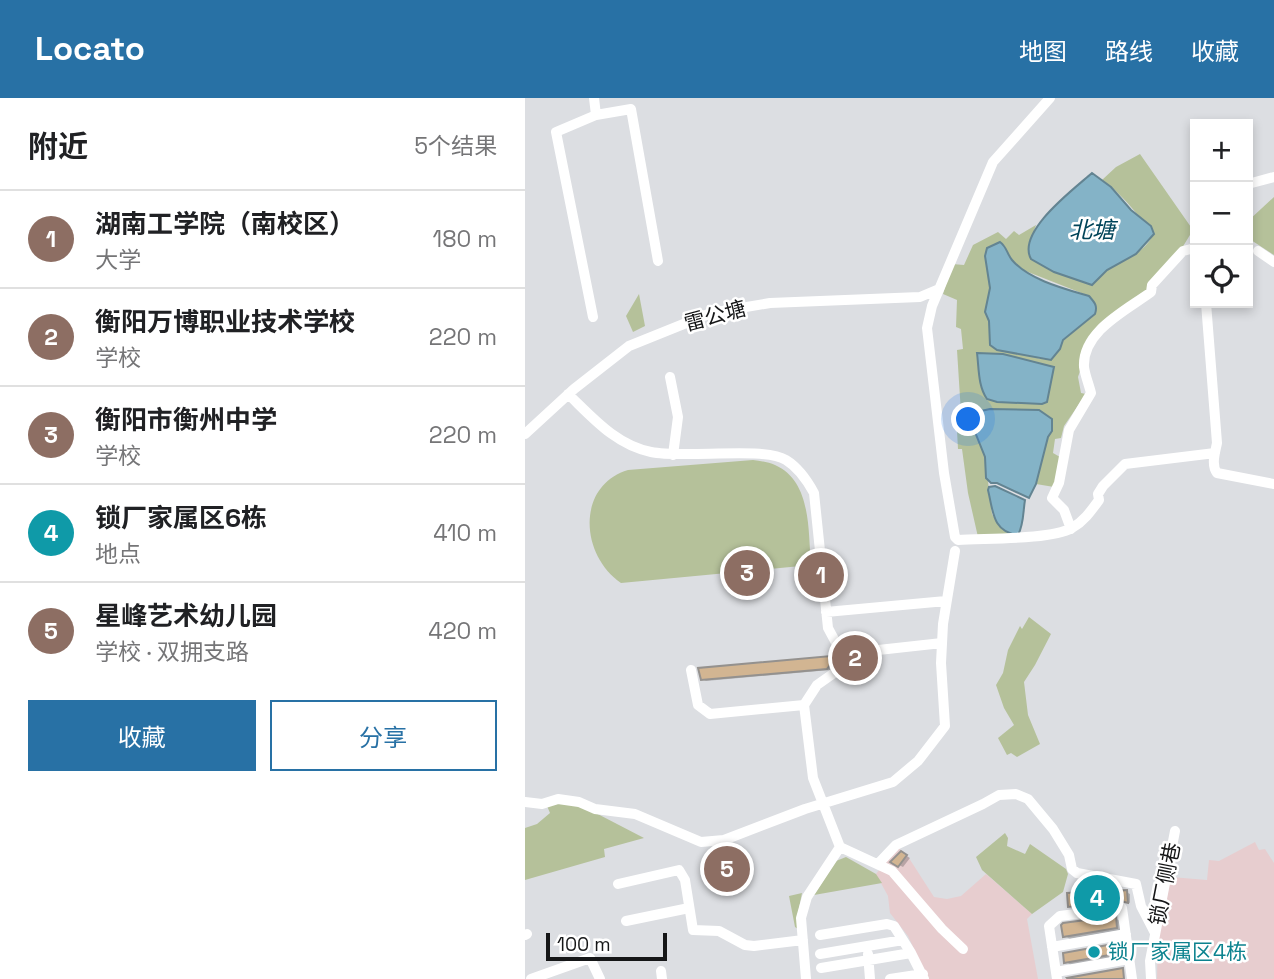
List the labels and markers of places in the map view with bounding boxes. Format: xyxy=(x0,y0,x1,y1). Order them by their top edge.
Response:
pin: 3 xyxy=(724,547,770,599)
pin: 1 xyxy=(798,549,844,601)
pin: 2 xyxy=(832,632,878,684)
pin: 5 xyxy=(704,843,750,895)
pin: 4 xyxy=(1074,872,1120,924)
place label: 锁厂家属区4栋 xyxy=(1108,938,1247,965)
marker: 锁厂家属区4栋 xyxy=(1086,944,1102,960)

